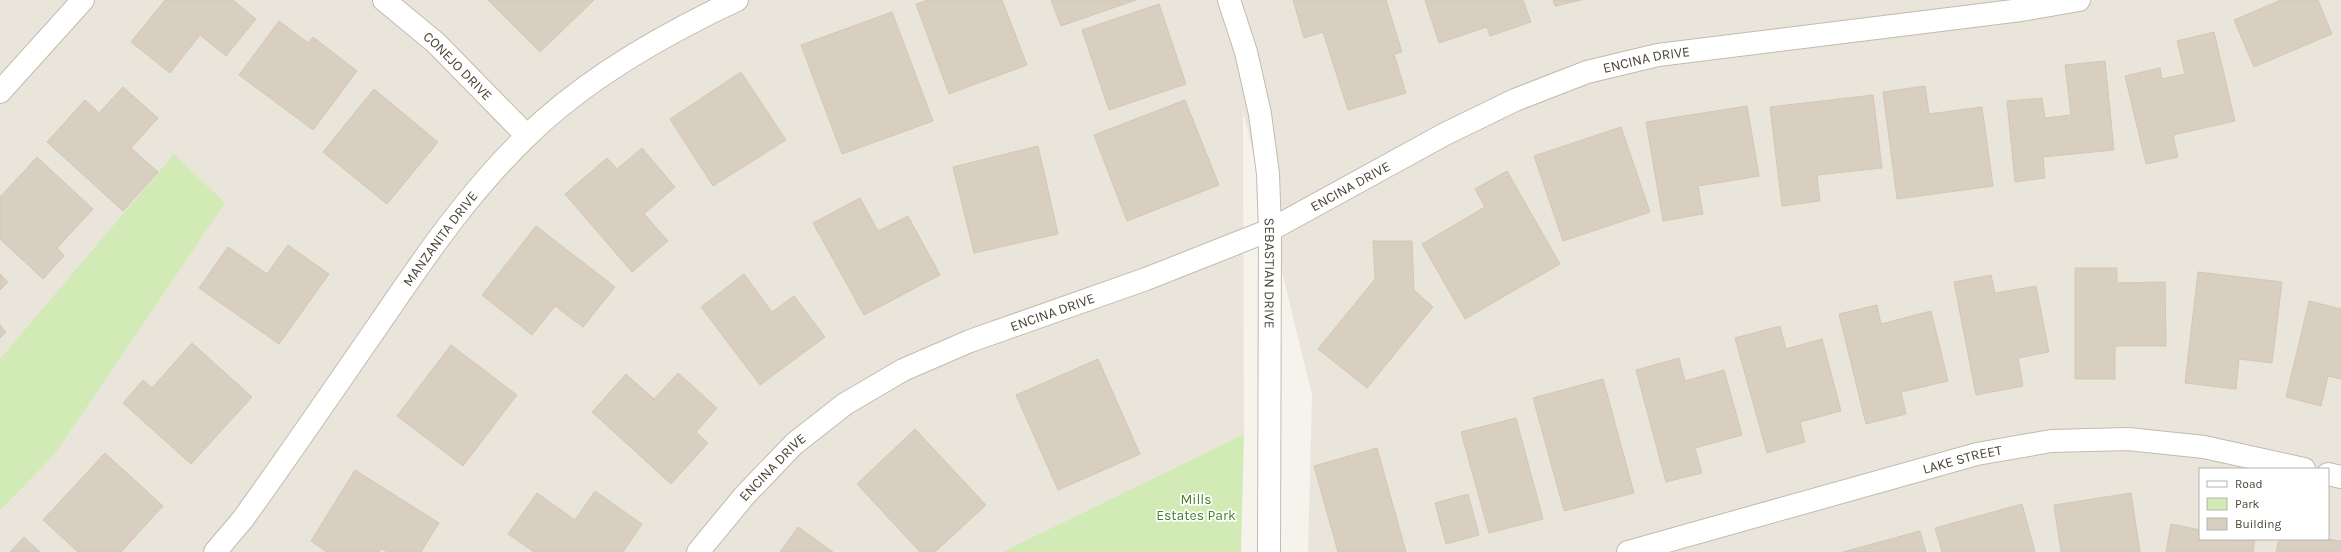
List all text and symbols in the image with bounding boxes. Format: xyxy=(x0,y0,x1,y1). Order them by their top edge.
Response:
street label: CONEJO DRIVE xyxy=(420,28,495,104)
street label: ENCINA DRIVE xyxy=(1601,43,1691,77)
street label: ENCINA DRIVE xyxy=(1308,158,1393,215)
street label: MANZANITA DRIVE xyxy=(399,188,481,290)
street label: SEBASTIAN DRIVE xyxy=(1261,217,1278,329)
street label: ENCINA DRIVE xyxy=(1008,290,1097,335)
street label: ENCINA DRIVE xyxy=(736,430,809,505)
street label: LAKE STREET xyxy=(1921,442,2003,478)
legend xyxy=(2199,468,2329,540)
text: Road xyxy=(2235,477,2263,491)
park label: Mills Estates Park xyxy=(1156,491,1236,524)
text: Park xyxy=(2235,497,2260,511)
text: Building xyxy=(2235,517,2282,531)

